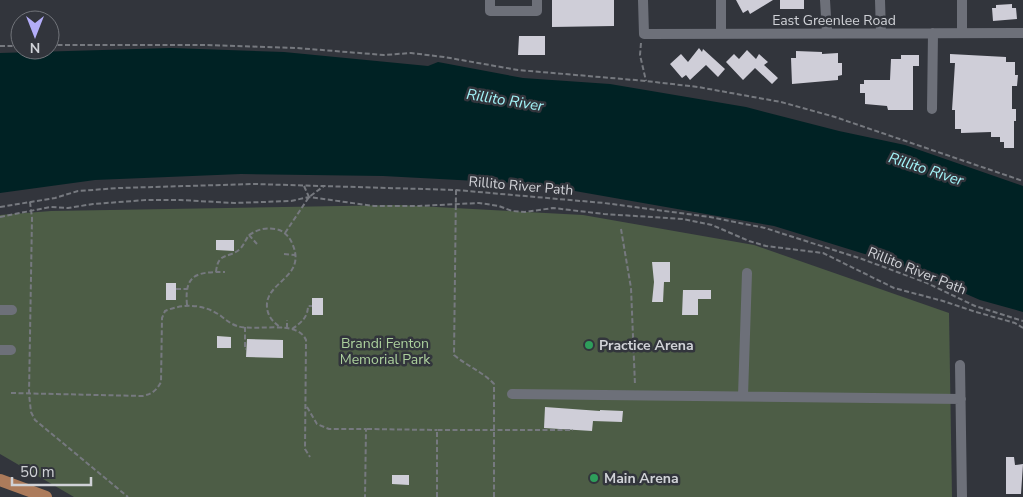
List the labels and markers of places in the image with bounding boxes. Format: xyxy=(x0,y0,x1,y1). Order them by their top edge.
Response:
place label: Practice Arena xyxy=(599,336,694,355)
marker: Practice Arena xyxy=(583,339,595,351)
place label: Main Arena xyxy=(604,469,679,488)
marker: Main Arena xyxy=(588,472,600,484)

